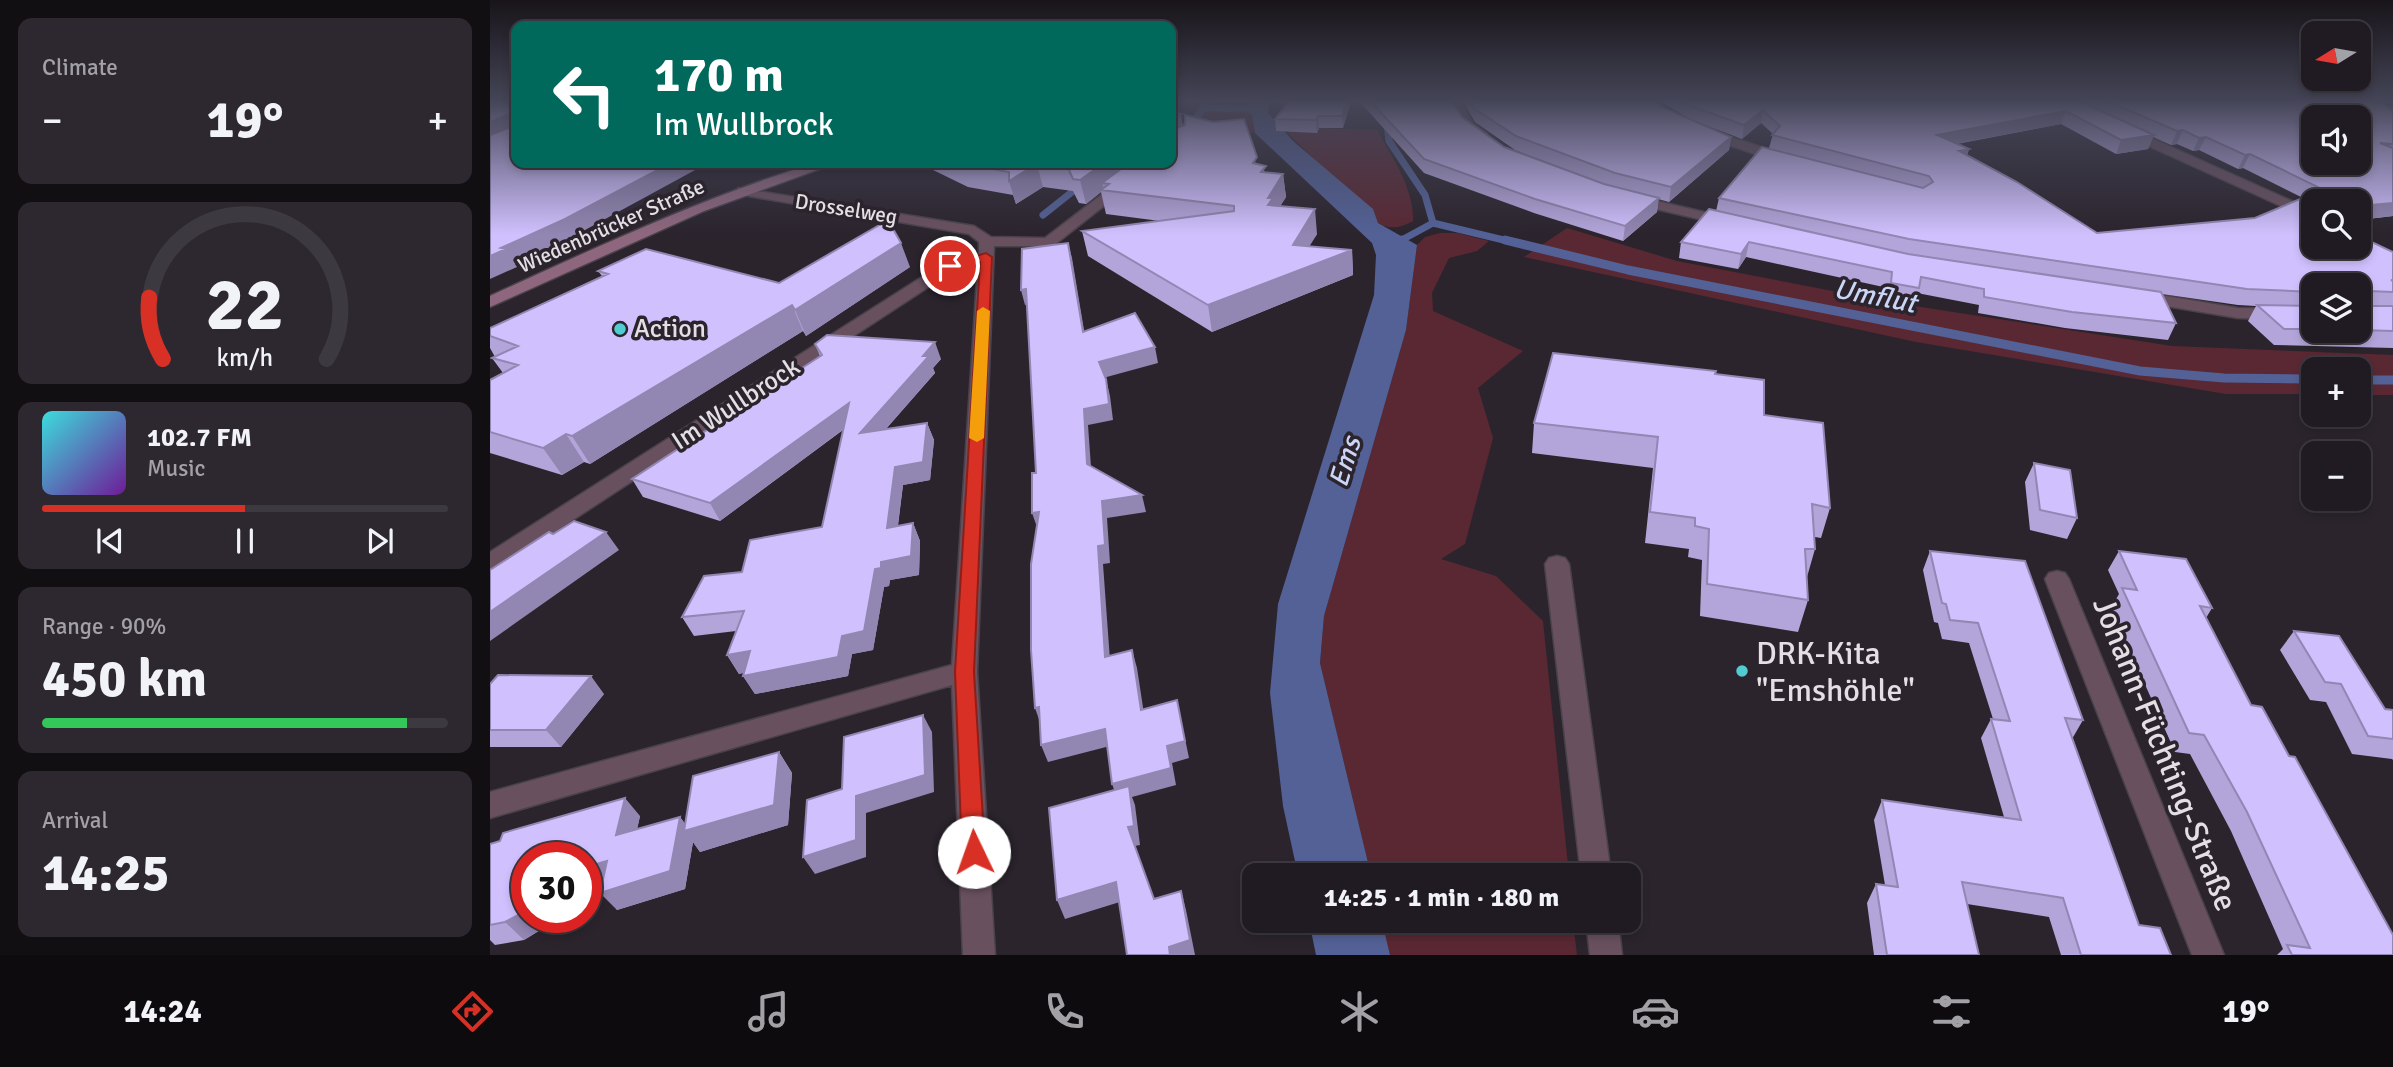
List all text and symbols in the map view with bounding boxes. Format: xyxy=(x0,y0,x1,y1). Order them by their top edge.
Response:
north arrow xyxy=(2301,21,2371,91)
map controls xyxy=(2301,21,2371,511)
text: 170 m xyxy=(654,45,784,105)
icon: left xyxy=(539,49,630,140)
text: Climate xyxy=(42,53,118,82)
text: 19° xyxy=(207,88,283,152)
text: − xyxy=(42,97,63,144)
text: + xyxy=(427,97,448,144)
text: Im Wullbrock xyxy=(654,105,834,144)
button: sound xyxy=(2301,105,2371,175)
street label: Wiedenbrücker Straße xyxy=(514,173,708,279)
street label: Drosselweg xyxy=(793,188,899,230)
button: search xyxy=(2301,189,2371,259)
pin xyxy=(920,236,980,296)
icon: arrive xyxy=(931,247,969,285)
text: 22 xyxy=(206,262,284,351)
water label: Umflut xyxy=(1831,271,1922,321)
button: layers xyxy=(2301,273,2371,343)
place label: Action xyxy=(634,313,706,345)
marker: Action xyxy=(612,321,628,337)
text: km/h xyxy=(217,342,273,373)
street label: Im Wullbrock xyxy=(666,351,806,457)
button: + xyxy=(2301,357,2371,427)
text: 102.7 FM xyxy=(147,422,252,454)
water label: Ems xyxy=(1321,430,1369,491)
button: − xyxy=(2301,441,2371,511)
text: Music xyxy=(147,454,205,483)
icon: previous xyxy=(91,522,129,560)
icon: pause xyxy=(226,522,264,560)
icon: next xyxy=(361,522,399,560)
street label: Johann-Füchting-Straße xyxy=(2084,591,2246,917)
text: Range · 90% xyxy=(42,612,166,641)
place label: DRK-Kita "Emshöhle" xyxy=(1756,634,1915,710)
text: 450 km xyxy=(42,647,207,711)
marker: DRK-Kita "Emshöhle" xyxy=(1734,663,1750,679)
text: Arrival xyxy=(42,806,108,835)
position arrow xyxy=(937,815,1011,889)
text: 14:25 xyxy=(42,841,170,905)
speed limit sign: 30 xyxy=(511,842,602,933)
text: 14:25 · 1 min · 180 m xyxy=(1324,882,1559,914)
icon: directions xyxy=(448,987,497,1036)
icon: music xyxy=(744,987,793,1036)
icon: phone xyxy=(1040,987,1089,1036)
icon: climate xyxy=(1335,987,1384,1036)
icon: car xyxy=(1631,987,1680,1036)
icon: filters xyxy=(1927,987,1976,1036)
text: 14:24 xyxy=(123,992,202,1031)
text: 19° xyxy=(2222,992,2270,1031)

